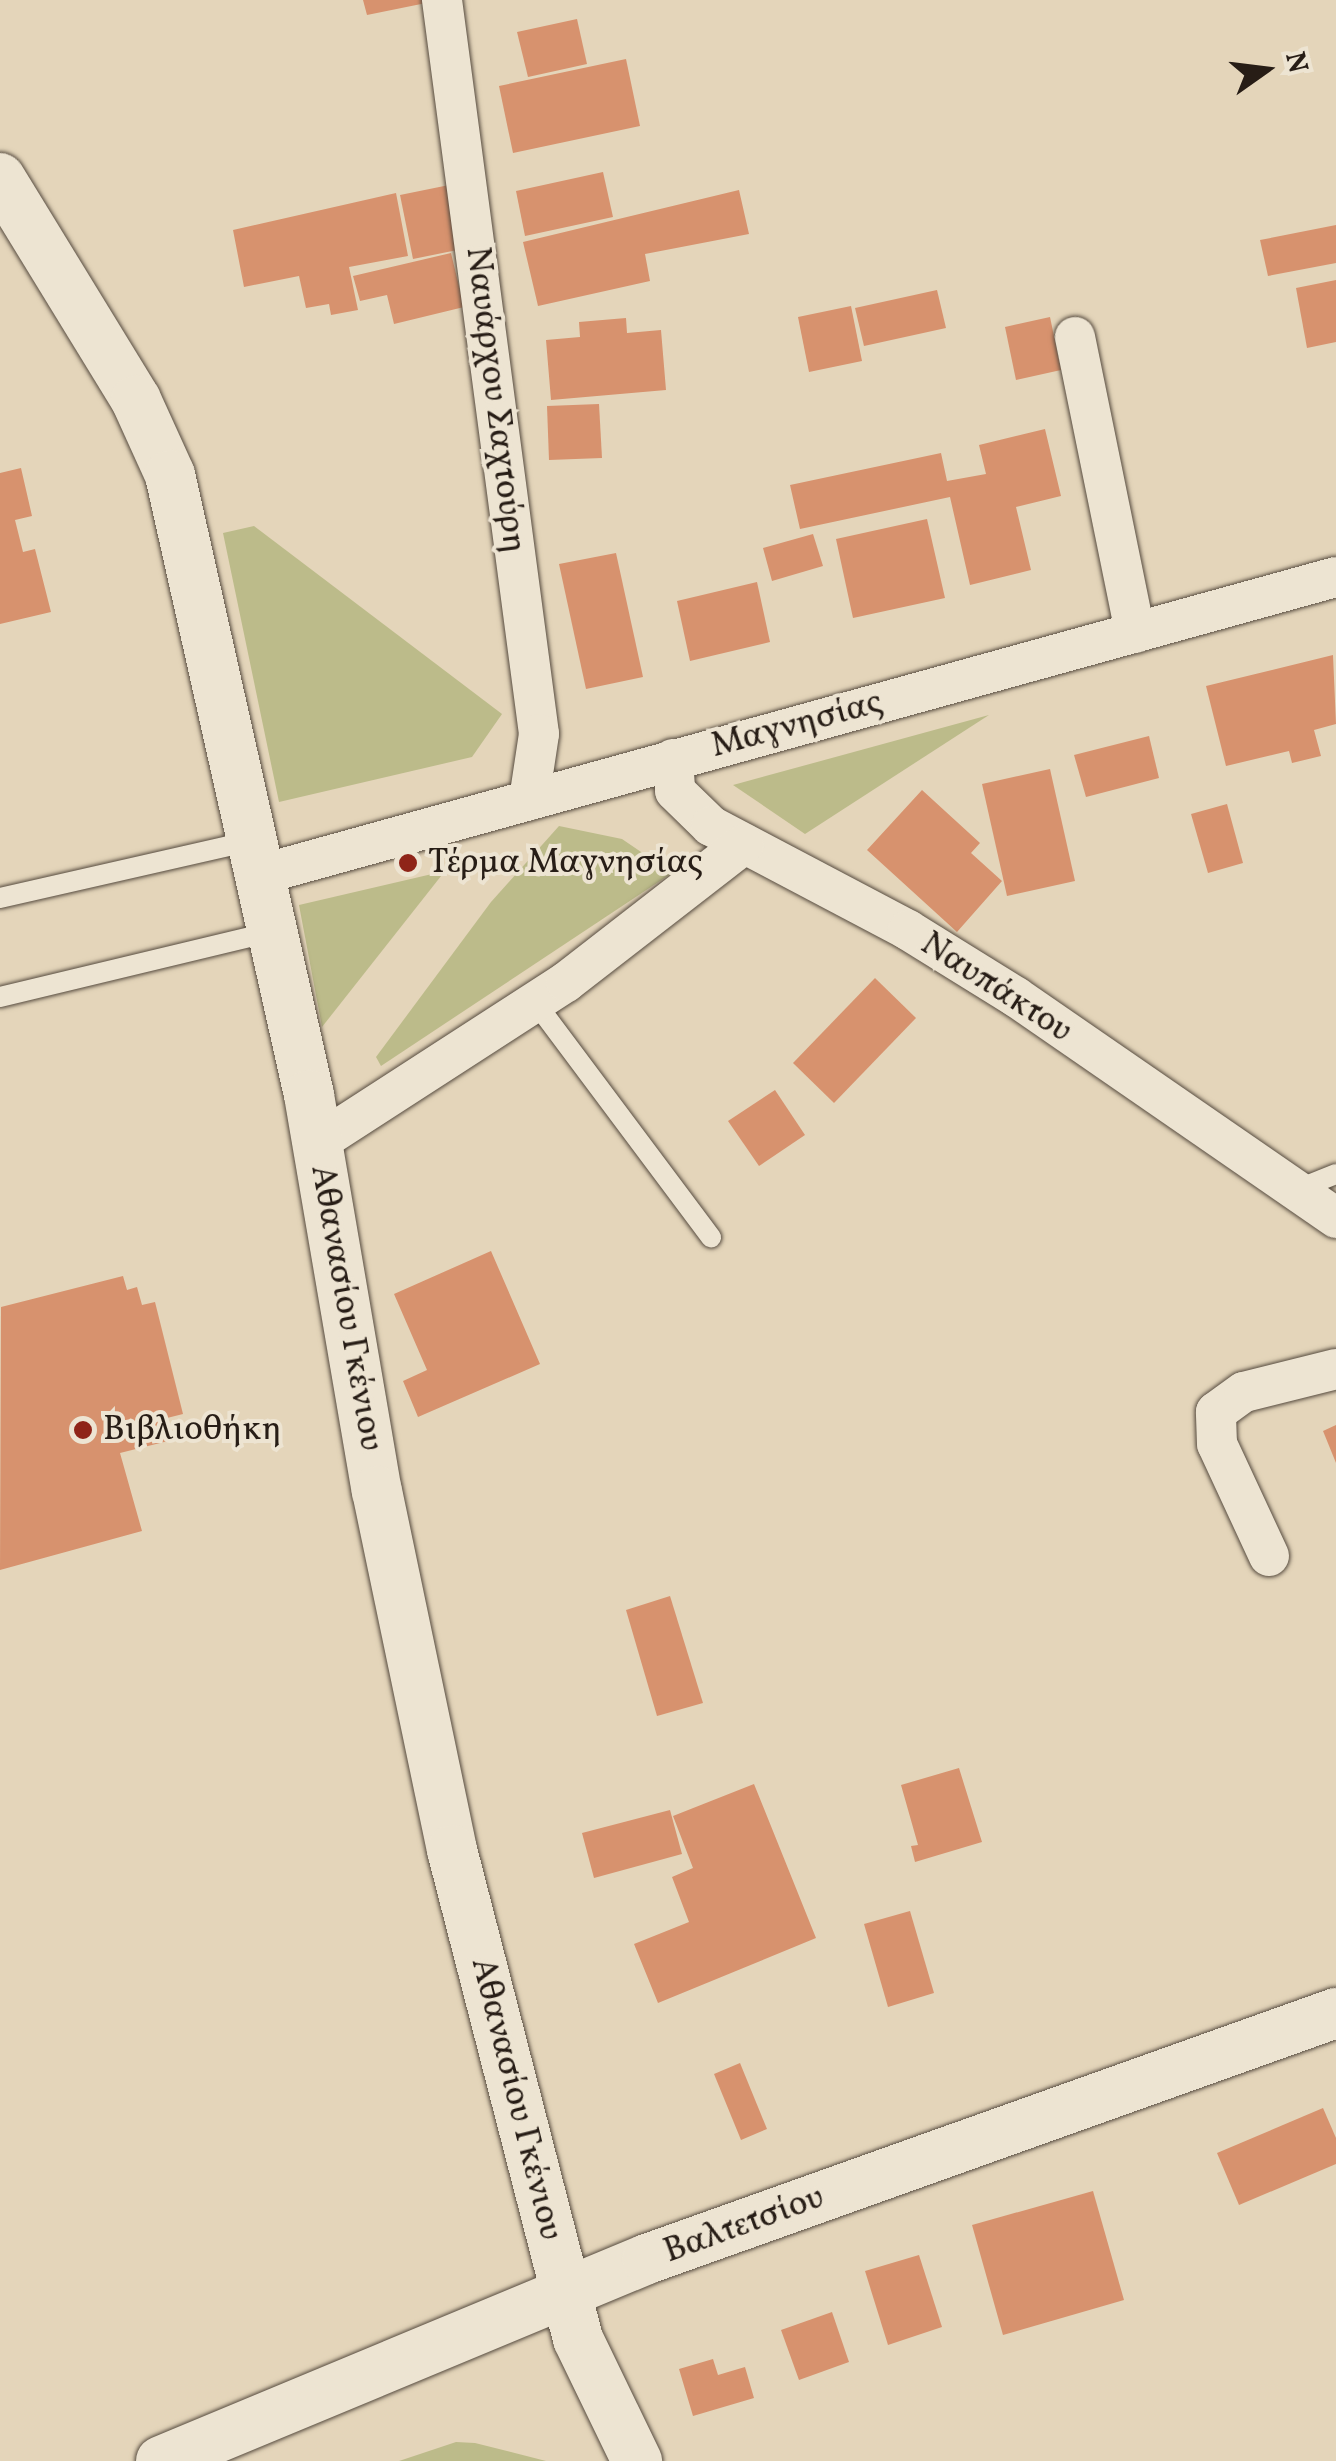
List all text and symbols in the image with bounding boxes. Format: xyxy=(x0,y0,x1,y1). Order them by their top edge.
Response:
north arrow xyxy=(1216,20,1316,120)
text: N xyxy=(1274,48,1317,77)
street label: Ναυάρχου Σαχτούρη xyxy=(455,244,535,556)
street label: Μαγνησίας xyxy=(707,682,887,768)
place label: Τέρμα Μαγνησίας xyxy=(428,842,703,884)
marker: Τέρμα Μαγνησίας xyxy=(397,852,419,874)
street label: Ναυπάκτου xyxy=(912,924,1080,1052)
street label: Αθανασίου Γκένιου xyxy=(300,1162,392,1454)
place label: Βιβλιοθήκη xyxy=(103,1409,282,1451)
marker: Βιβλιοθήκη xyxy=(72,1419,94,1441)
street label: Αθανασίου Γκένιου xyxy=(461,1953,571,2245)
street label: Βαλτετσίου xyxy=(658,2177,830,2273)

